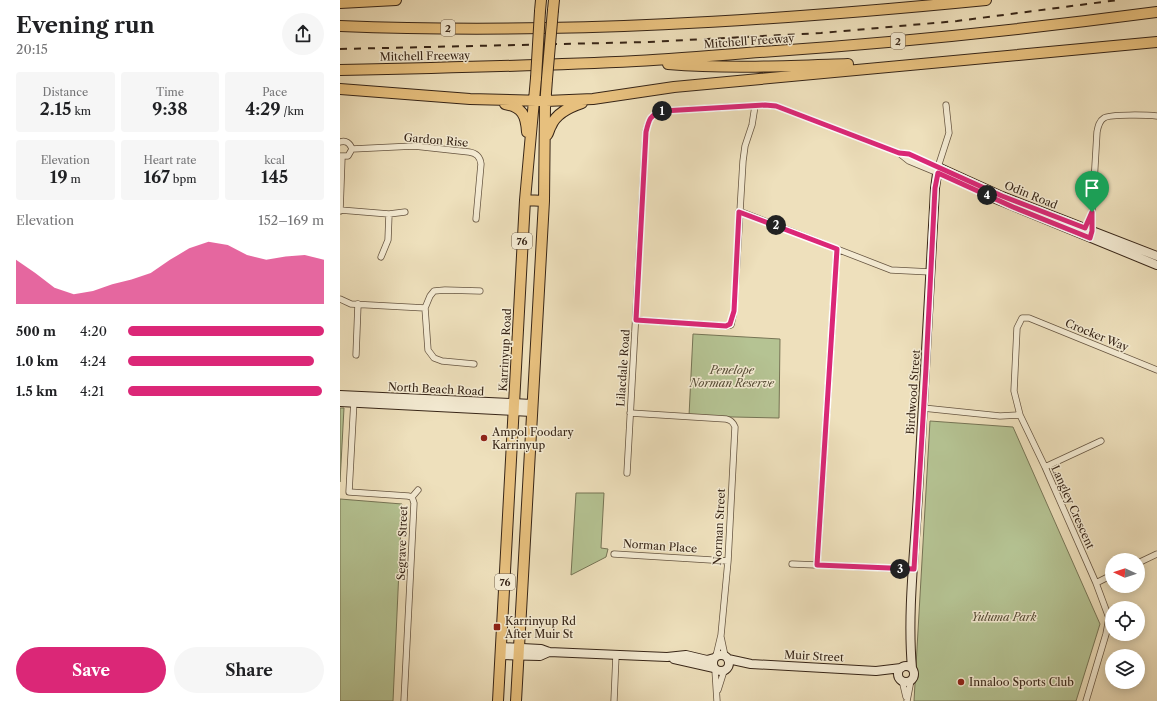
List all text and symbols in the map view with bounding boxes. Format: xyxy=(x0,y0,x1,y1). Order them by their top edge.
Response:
text: Evening run xyxy=(16,12,155,39)
button: share xyxy=(282,13,324,55)
road number: 2 xyxy=(441,20,455,36)
street label: Mitchell Freeway xyxy=(703,31,796,51)
road number: 2 xyxy=(891,33,905,49)
text: 20:15 xyxy=(16,41,48,57)
street label: Mitchell Freeway xyxy=(379,48,471,64)
text: Distance xyxy=(43,85,88,99)
text: Time xyxy=(156,85,184,99)
text: Pace xyxy=(262,85,287,99)
text: 2.15 xyxy=(40,99,71,119)
text: 9:38 xyxy=(152,99,188,119)
text: 4:29 xyxy=(245,99,281,119)
pin: 1 xyxy=(652,101,672,121)
text: km xyxy=(71,104,91,118)
text: /km xyxy=(281,104,304,118)
text: 1 xyxy=(660,104,664,118)
street label: Gardon Rise xyxy=(403,130,469,150)
text: Elevation xyxy=(41,153,90,167)
text: Heart rate xyxy=(143,153,197,167)
text: kcal xyxy=(264,153,285,167)
text: 19 xyxy=(50,167,68,187)
text: 167 xyxy=(143,167,170,187)
text: 145 xyxy=(261,167,288,187)
pin xyxy=(1075,171,1109,212)
text: m xyxy=(68,172,81,186)
text: bpm xyxy=(170,172,197,186)
icon: arrive xyxy=(1081,177,1103,199)
street label: Odin Road xyxy=(1002,178,1060,212)
pin: 4 xyxy=(977,185,997,205)
text: 4 xyxy=(984,188,990,202)
text: Elevation xyxy=(16,212,74,228)
text: 152–169 m xyxy=(258,212,324,228)
pin: 2 xyxy=(766,215,786,235)
text: 2 xyxy=(773,218,779,232)
road number: 76 xyxy=(512,233,532,249)
street label: Karrinyup Road xyxy=(496,308,514,392)
street label: Crocker Way xyxy=(1063,316,1132,354)
text: 500 m xyxy=(16,323,56,339)
text: 4:20 xyxy=(80,323,107,339)
street label: Lilacdale Road xyxy=(613,329,633,407)
street label: Birdwood Street xyxy=(903,349,923,435)
text: 1.0 km xyxy=(16,353,58,369)
text: 4:24 xyxy=(80,353,106,369)
park label: Penelope Norman Reserve xyxy=(689,363,775,390)
street label: North Beach Road xyxy=(388,379,485,399)
text: 1.5 km xyxy=(16,383,57,399)
text: 4:21 xyxy=(80,383,104,399)
place label: Ampol Foodary Karrinyup xyxy=(491,425,574,452)
marker: Ampol Foodary Karrinyup xyxy=(479,433,489,443)
street label: Langley Crescent xyxy=(1048,463,1098,551)
street label: Norman Street xyxy=(710,488,728,566)
street label: Segrave Street xyxy=(394,505,410,581)
street label: Norman Place xyxy=(622,536,698,556)
north arrow xyxy=(1105,553,1145,593)
map controls xyxy=(1105,553,1145,689)
pin: 3 xyxy=(890,559,910,579)
text: 3 xyxy=(897,562,903,576)
road number: 76 xyxy=(495,574,515,590)
button: locate xyxy=(1105,601,1145,641)
park label: Yuluma Park xyxy=(972,610,1037,624)
place label: Karrinyup Rd After Muir St xyxy=(504,614,576,641)
marker: Karrinyup Rd After Muir St xyxy=(492,622,502,632)
button: Save xyxy=(16,647,166,693)
button: Share xyxy=(174,647,324,693)
street label: Muir Street xyxy=(784,647,844,665)
button: layers xyxy=(1105,649,1145,689)
place label: Innaloo Sports Club xyxy=(969,675,1074,689)
marker: Innaloo Sports Club xyxy=(956,677,966,687)

